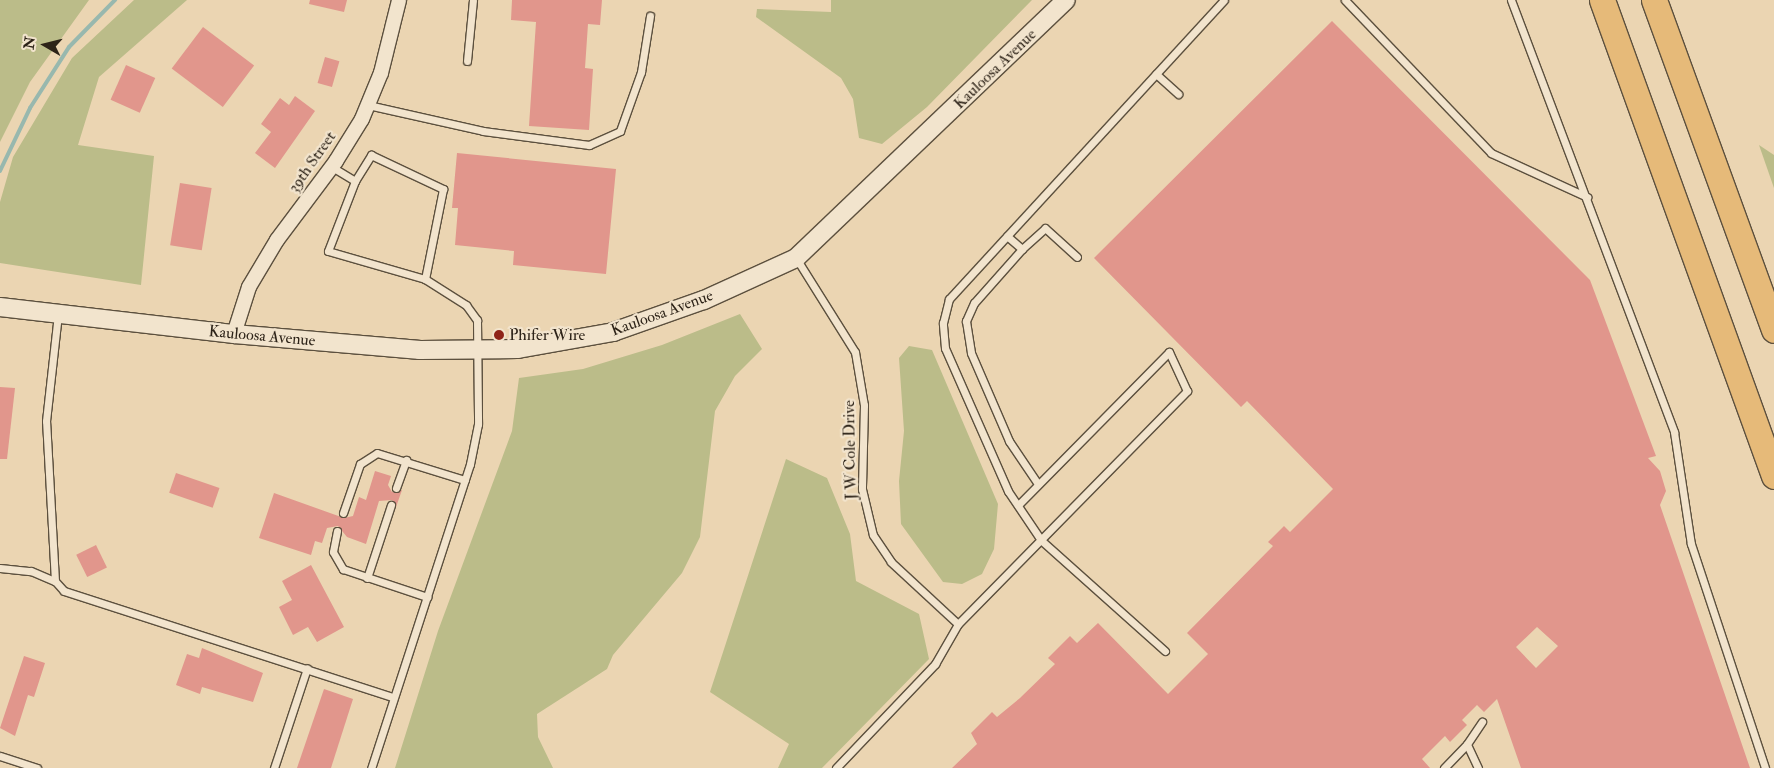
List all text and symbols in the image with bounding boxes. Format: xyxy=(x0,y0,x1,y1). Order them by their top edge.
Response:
north arrow xyxy=(20,20,70,70)
street label: Kauloosa Avenue xyxy=(950,25,1040,113)
text: N xyxy=(20,35,39,50)
street label: 39th Street xyxy=(284,128,340,196)
street label: Kauloosa Avenue xyxy=(608,286,716,340)
street label: Kauloosa Avenue xyxy=(208,322,316,350)
place label: Phifer Wire xyxy=(509,325,585,345)
marker: Phifer Wire xyxy=(493,329,505,341)
street label: J W Cole Drive xyxy=(840,400,860,500)

